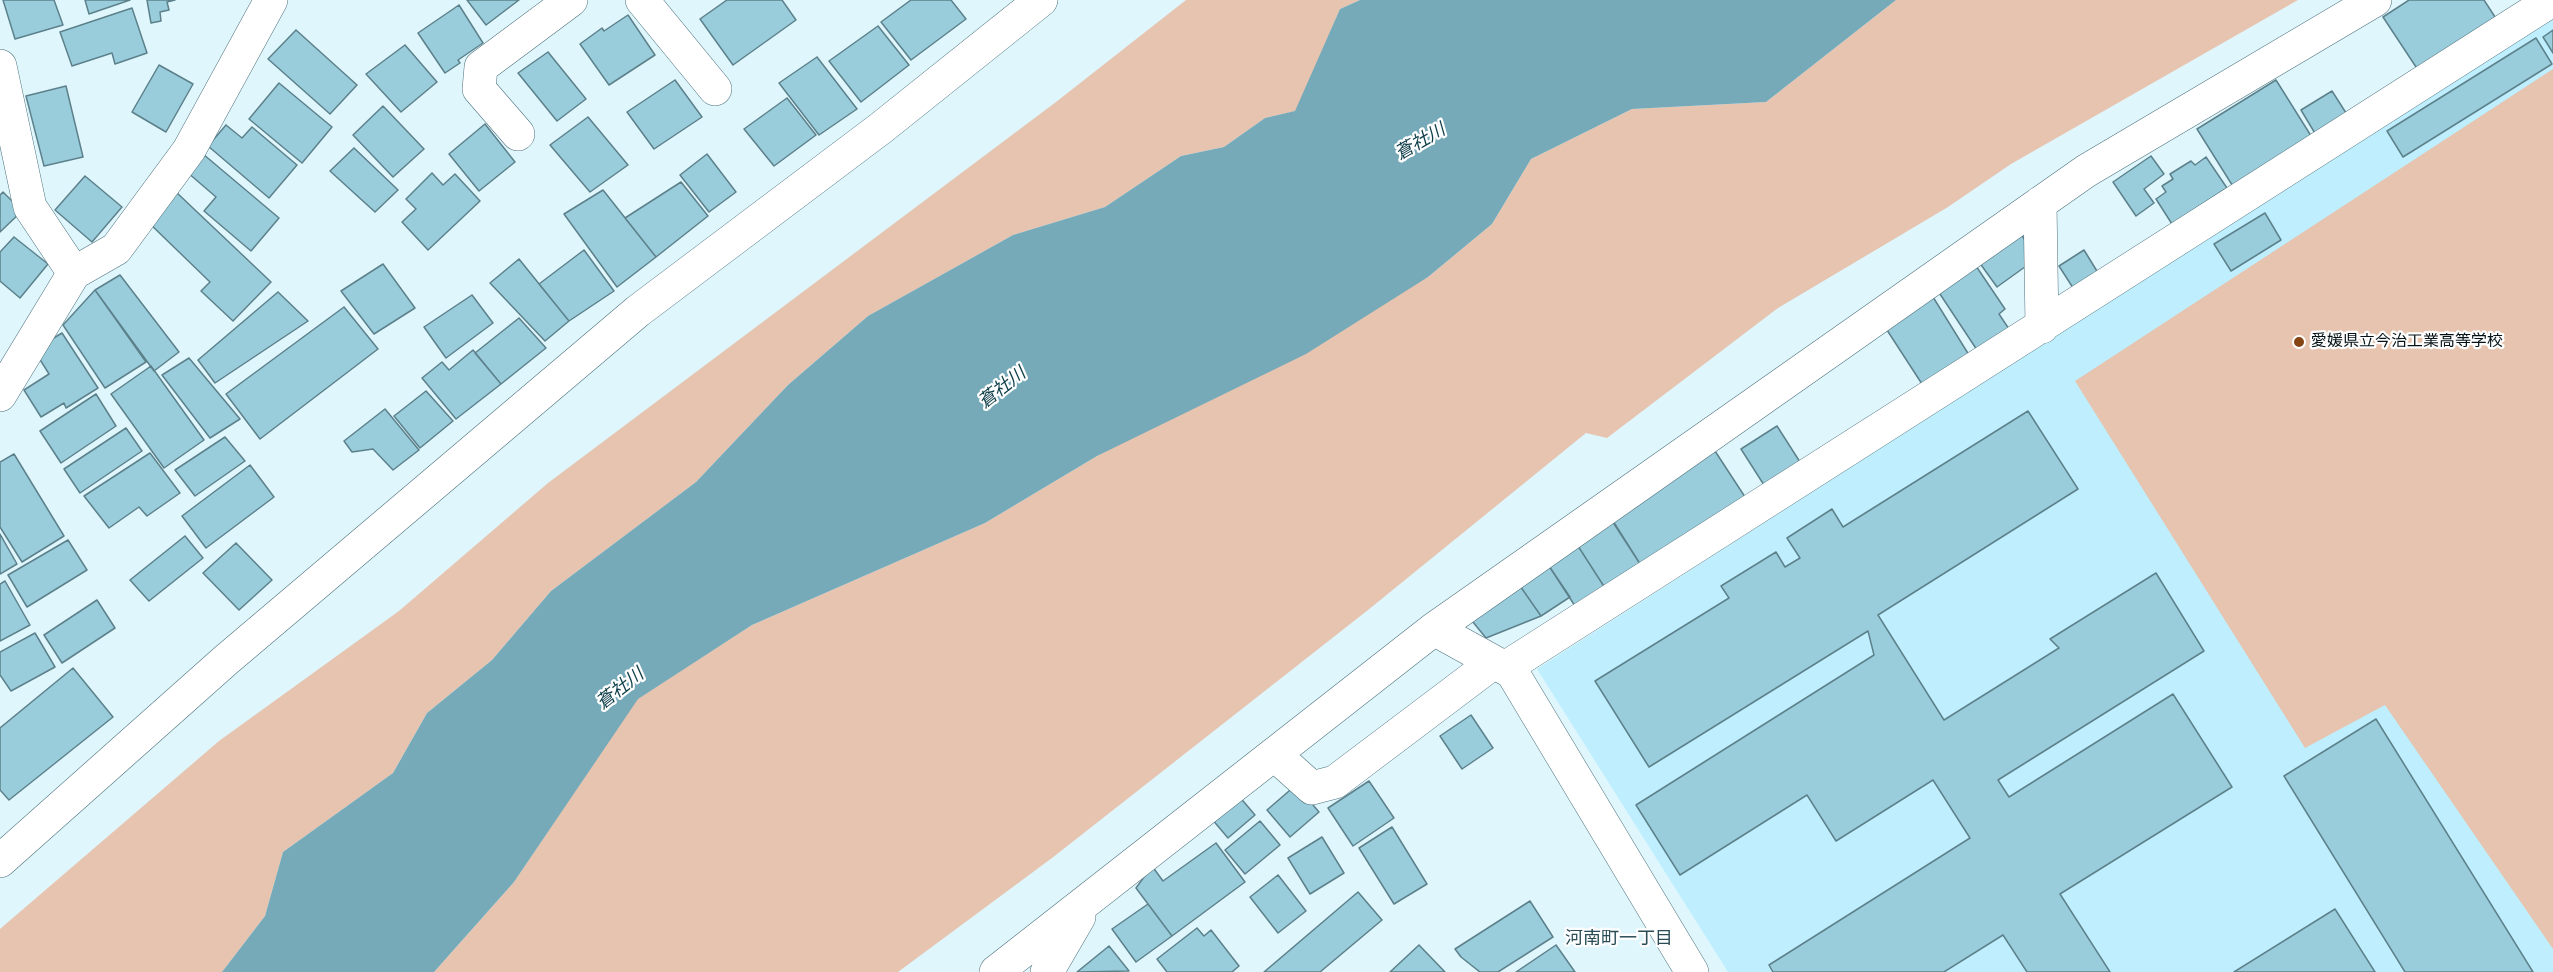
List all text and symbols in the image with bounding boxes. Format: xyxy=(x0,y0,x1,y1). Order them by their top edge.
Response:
water label: 蒼社川 xyxy=(1392,120,1450,166)
place label: 愛媛県立今治工業高等学校 xyxy=(2311,332,2503,352)
marker: 愛媛県立今治工業高等学校 xyxy=(2292,335,2306,349)
water label: 蒼社川 xyxy=(975,364,1031,414)
water label: 蒼社川 xyxy=(593,665,649,715)
district label: 河南町一丁目 xyxy=(1565,929,1673,951)

